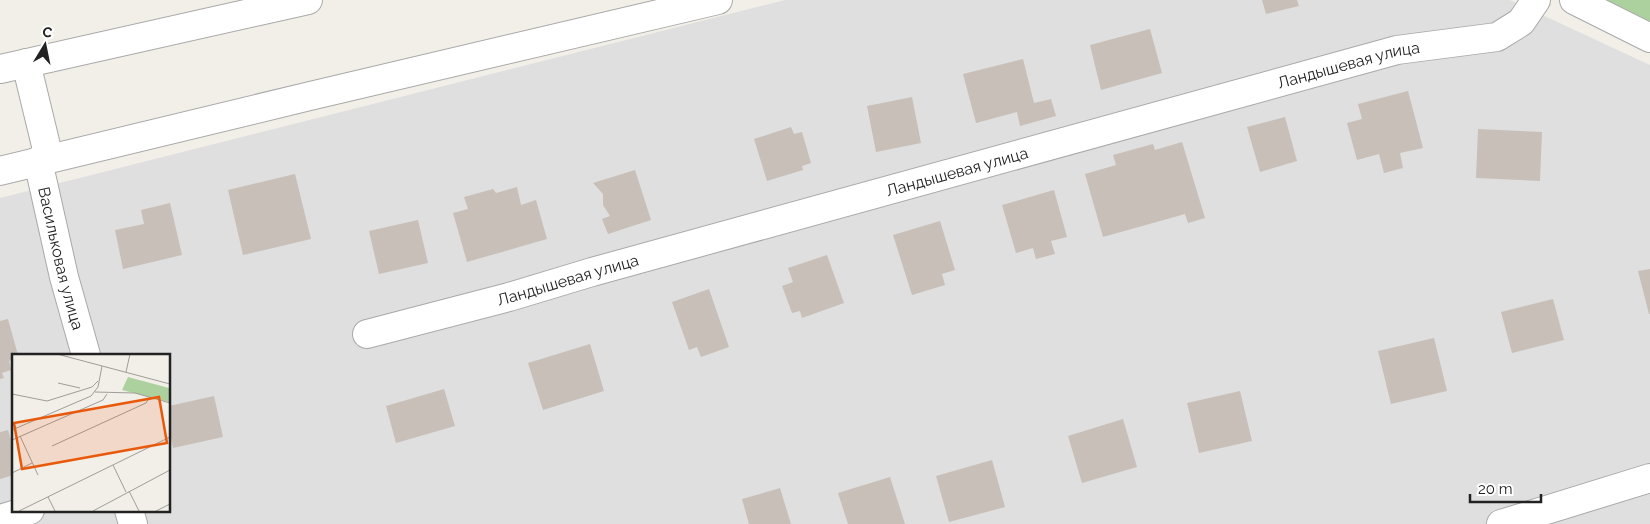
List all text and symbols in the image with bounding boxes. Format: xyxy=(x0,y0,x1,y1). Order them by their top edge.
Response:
north arrow xyxy=(20,20,70,70)
text: С xyxy=(41,23,54,41)
street label: Ландышевая улица xyxy=(1275,38,1421,92)
street label: Ландышевая улица xyxy=(884,143,1030,200)
street label: Васильковая улица xyxy=(35,185,88,332)
street label: Ландышевая улица xyxy=(495,250,641,309)
inset map xyxy=(12,354,170,512)
scale bar xyxy=(1470,472,1541,504)
text: 20 m xyxy=(1478,480,1513,498)

